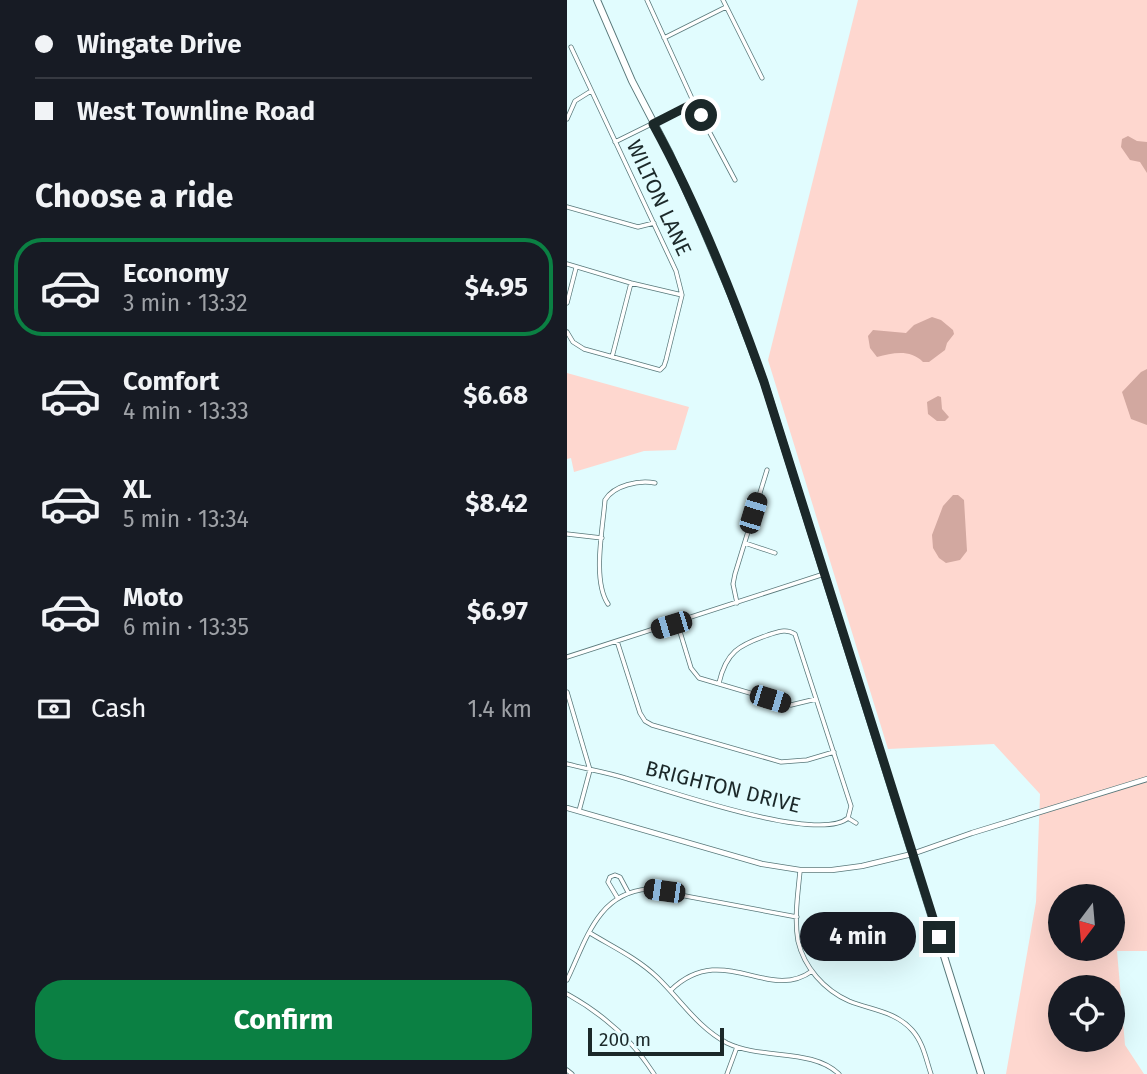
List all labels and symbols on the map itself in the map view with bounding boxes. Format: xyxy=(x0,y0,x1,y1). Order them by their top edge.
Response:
route start xyxy=(685,99,717,131)
street label: WILTON LANE xyxy=(621,136,697,260)
car xyxy=(737,490,770,536)
car xyxy=(648,609,695,641)
car xyxy=(747,683,794,715)
street label: BRIGHTON DRIVE xyxy=(643,755,803,819)
car xyxy=(642,878,687,904)
north arrow xyxy=(1048,884,1125,961)
callout: 4 min xyxy=(799,912,915,962)
route end xyxy=(923,921,955,953)
scale bar xyxy=(588,1025,725,1057)

